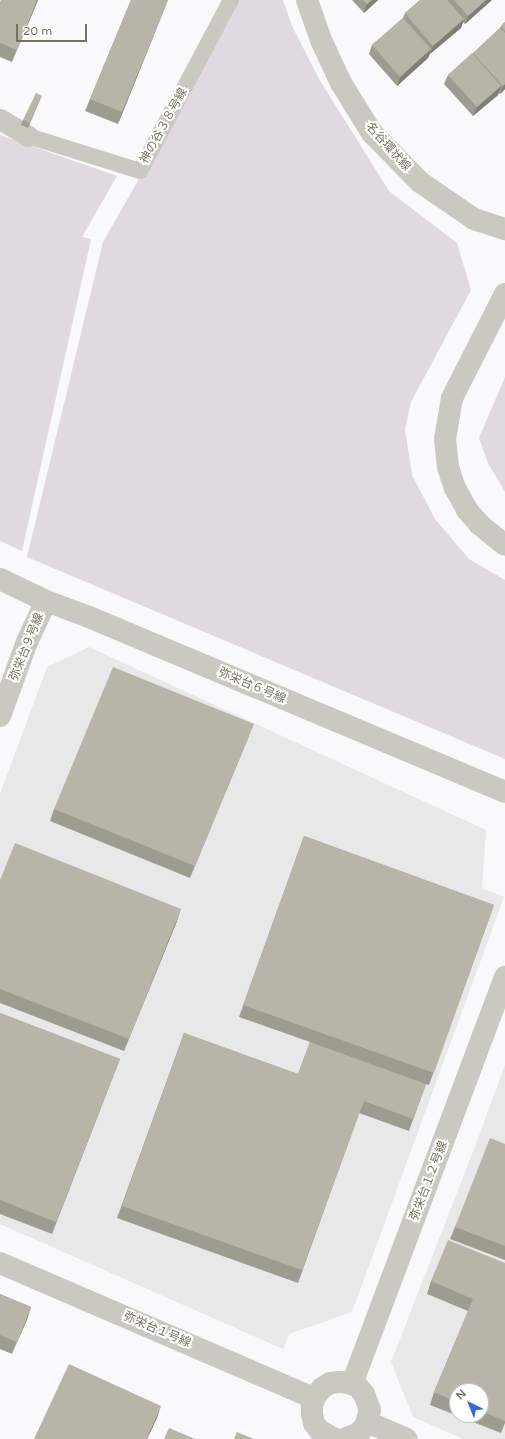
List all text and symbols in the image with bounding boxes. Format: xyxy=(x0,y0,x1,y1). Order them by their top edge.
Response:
scale bar xyxy=(18,16,89,42)
text: 20 m xyxy=(23,24,52,38)
street label: 神の谷３８号線 xyxy=(137,86,191,166)
street label: 名谷環状線 xyxy=(363,120,413,174)
street label: 弥栄台９号線 xyxy=(7,611,47,683)
street label: 弥栄台６号線 xyxy=(216,665,288,707)
street label: 弥栄台１２号線 xyxy=(407,1139,451,1223)
street label: 弥栄台１号線 xyxy=(121,1309,193,1351)
north arrow xyxy=(449,1383,489,1423)
text: N xyxy=(453,1387,469,1402)

